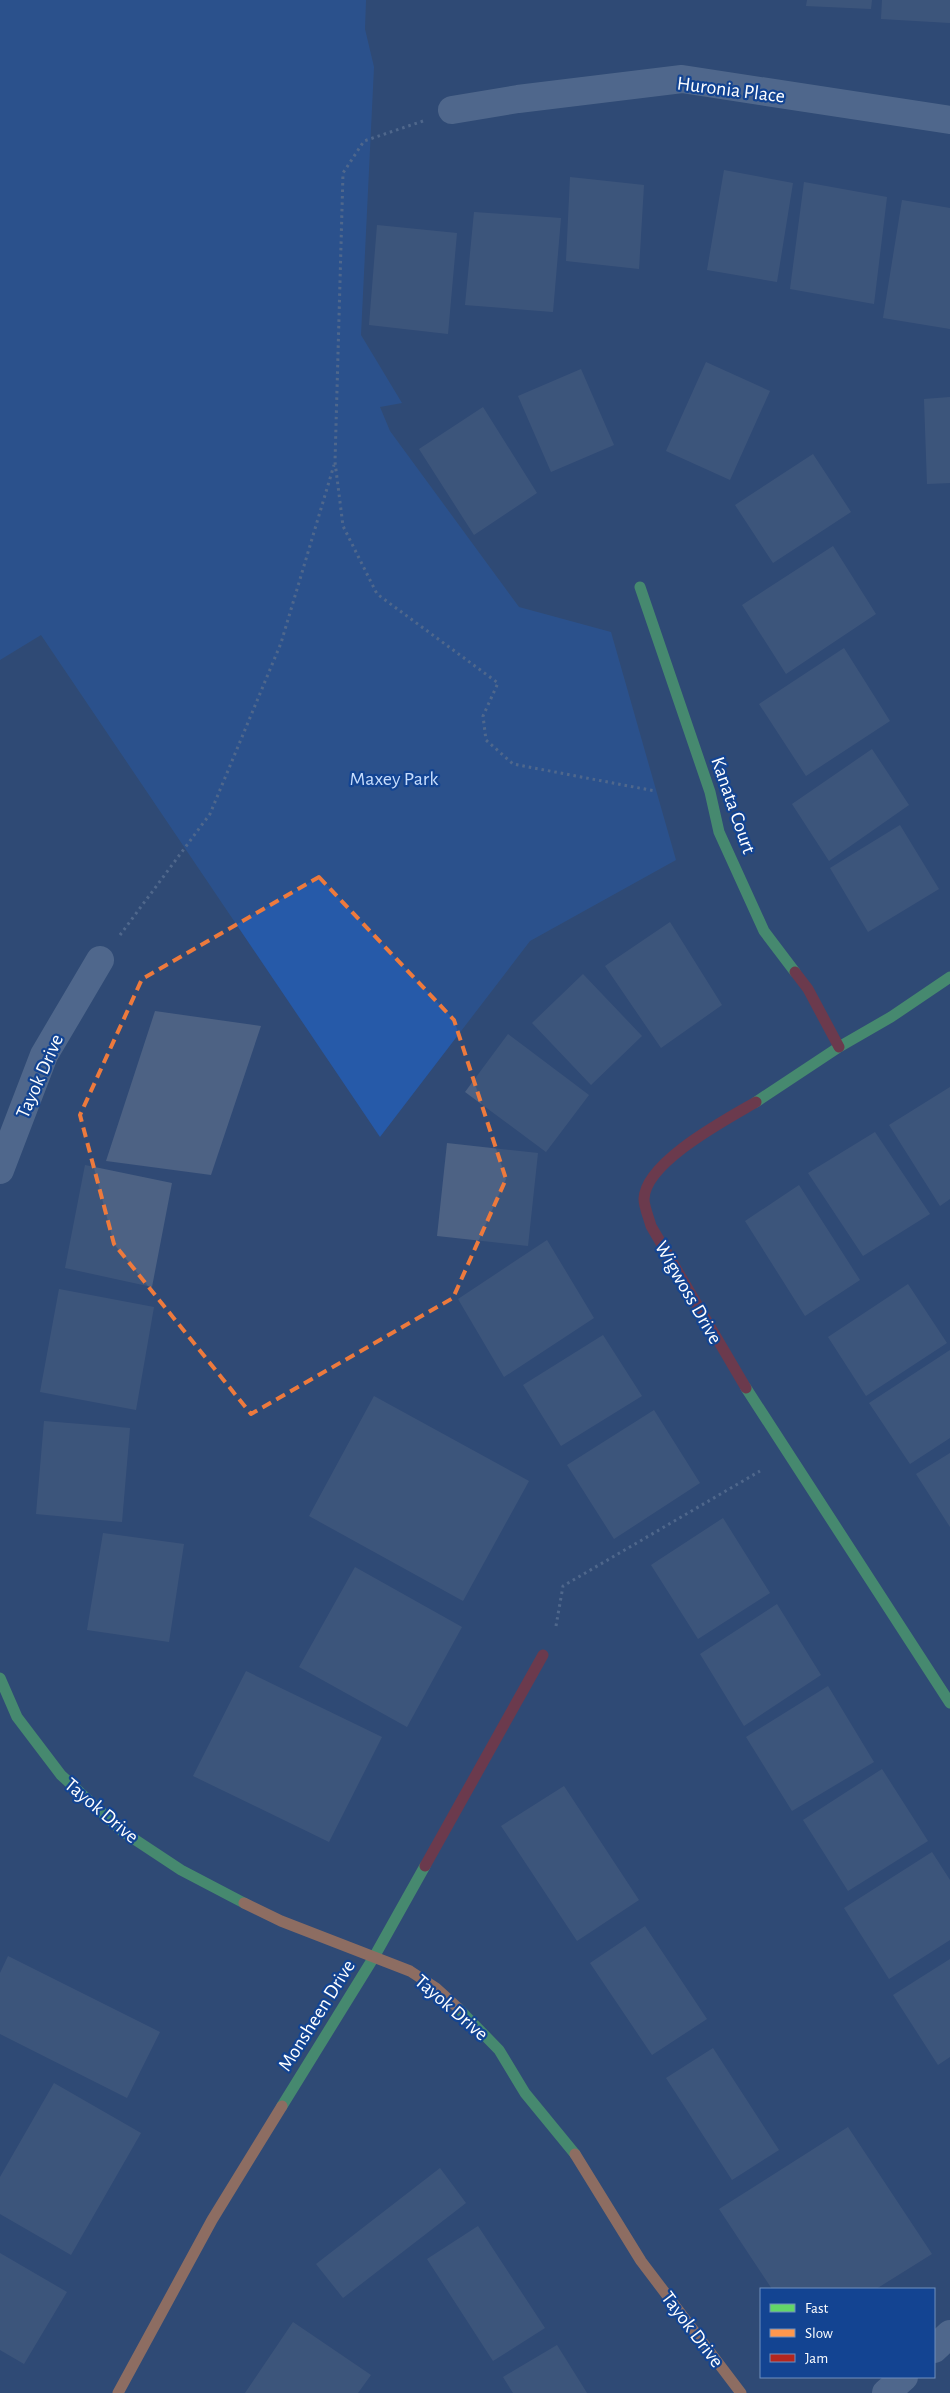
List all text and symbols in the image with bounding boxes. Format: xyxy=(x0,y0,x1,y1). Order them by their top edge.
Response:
street label: Huronia Place xyxy=(676,73,786,107)
street label: Kanata Court xyxy=(707,754,759,857)
park label: Maxey Park xyxy=(350,769,438,789)
street label: Tayok Drive xyxy=(13,1031,67,1121)
street label: Wigwoss Drive xyxy=(651,1238,726,1347)
street label: Tayok Drive xyxy=(61,1774,142,1847)
street label: Monsheen Drive xyxy=(275,1956,359,2075)
street label: Tayok Drive xyxy=(411,1971,492,2045)
street label: Tayok Drive xyxy=(657,2288,727,2371)
legend xyxy=(760,2288,935,2378)
text: Fast xyxy=(805,2301,829,2316)
text: Slow xyxy=(805,2326,833,2341)
text: Jam xyxy=(805,2351,828,2366)

